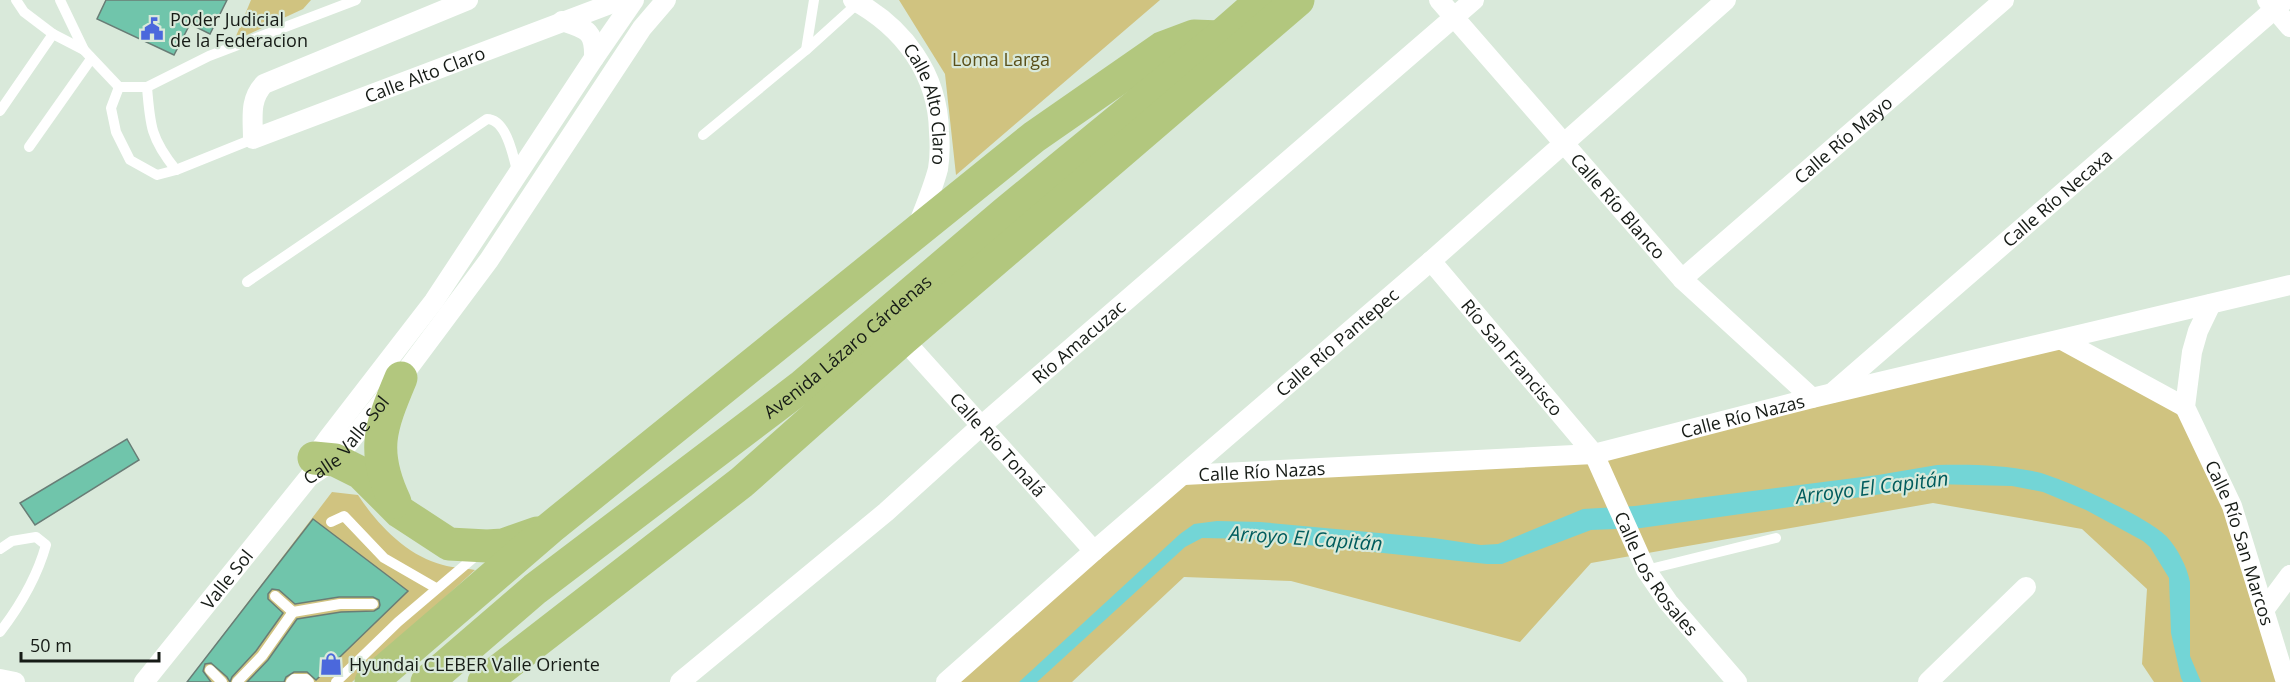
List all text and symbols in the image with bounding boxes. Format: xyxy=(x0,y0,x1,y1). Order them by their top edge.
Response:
place label: Poder Judicial de la Federacion xyxy=(170,7,308,52)
public building icon: Poder Judicial de la Federacion xyxy=(139,16,165,42)
street label: Calle Alto Claro xyxy=(898,38,952,166)
street label: Calle Alto Claro xyxy=(361,40,488,108)
park label: Loma Larga xyxy=(952,47,1050,71)
street label: Calle Río Mayo xyxy=(1789,90,1897,189)
street label: Calle Río Necaxa xyxy=(1997,143,2117,252)
street label: Calle Río Blanco xyxy=(1566,148,1671,264)
street label: Avenida Lázaro Cárdenas xyxy=(758,269,936,424)
street label: Calle Río Pantepec xyxy=(1270,282,1404,402)
street label: Río San Francisco xyxy=(1456,294,1568,421)
street label: Río Amacuzac xyxy=(1027,295,1130,389)
street label: Calle Río Tonalá xyxy=(945,387,1051,502)
street label: Calle Río Nazas xyxy=(1678,388,1807,443)
street label: Calle Valle Sol xyxy=(298,391,394,490)
street label: Calle Río Nazas xyxy=(1198,456,1326,486)
street label: Calle Río San Marcos xyxy=(2200,456,2280,628)
water label: Arroyo El Capitán xyxy=(1792,464,1950,510)
street label: Calle Los Rosales xyxy=(1609,508,1704,641)
water label: Arroyo El Capitán xyxy=(1226,519,1384,557)
street label: Valle Sol xyxy=(196,544,258,614)
scale bar xyxy=(21,625,159,663)
text: 50 m xyxy=(30,633,72,657)
shop icon: Hyundai CLEBER Valle Oriente xyxy=(318,651,344,677)
place label: Hyundai CLEBER Valle Oriente xyxy=(349,652,600,676)

